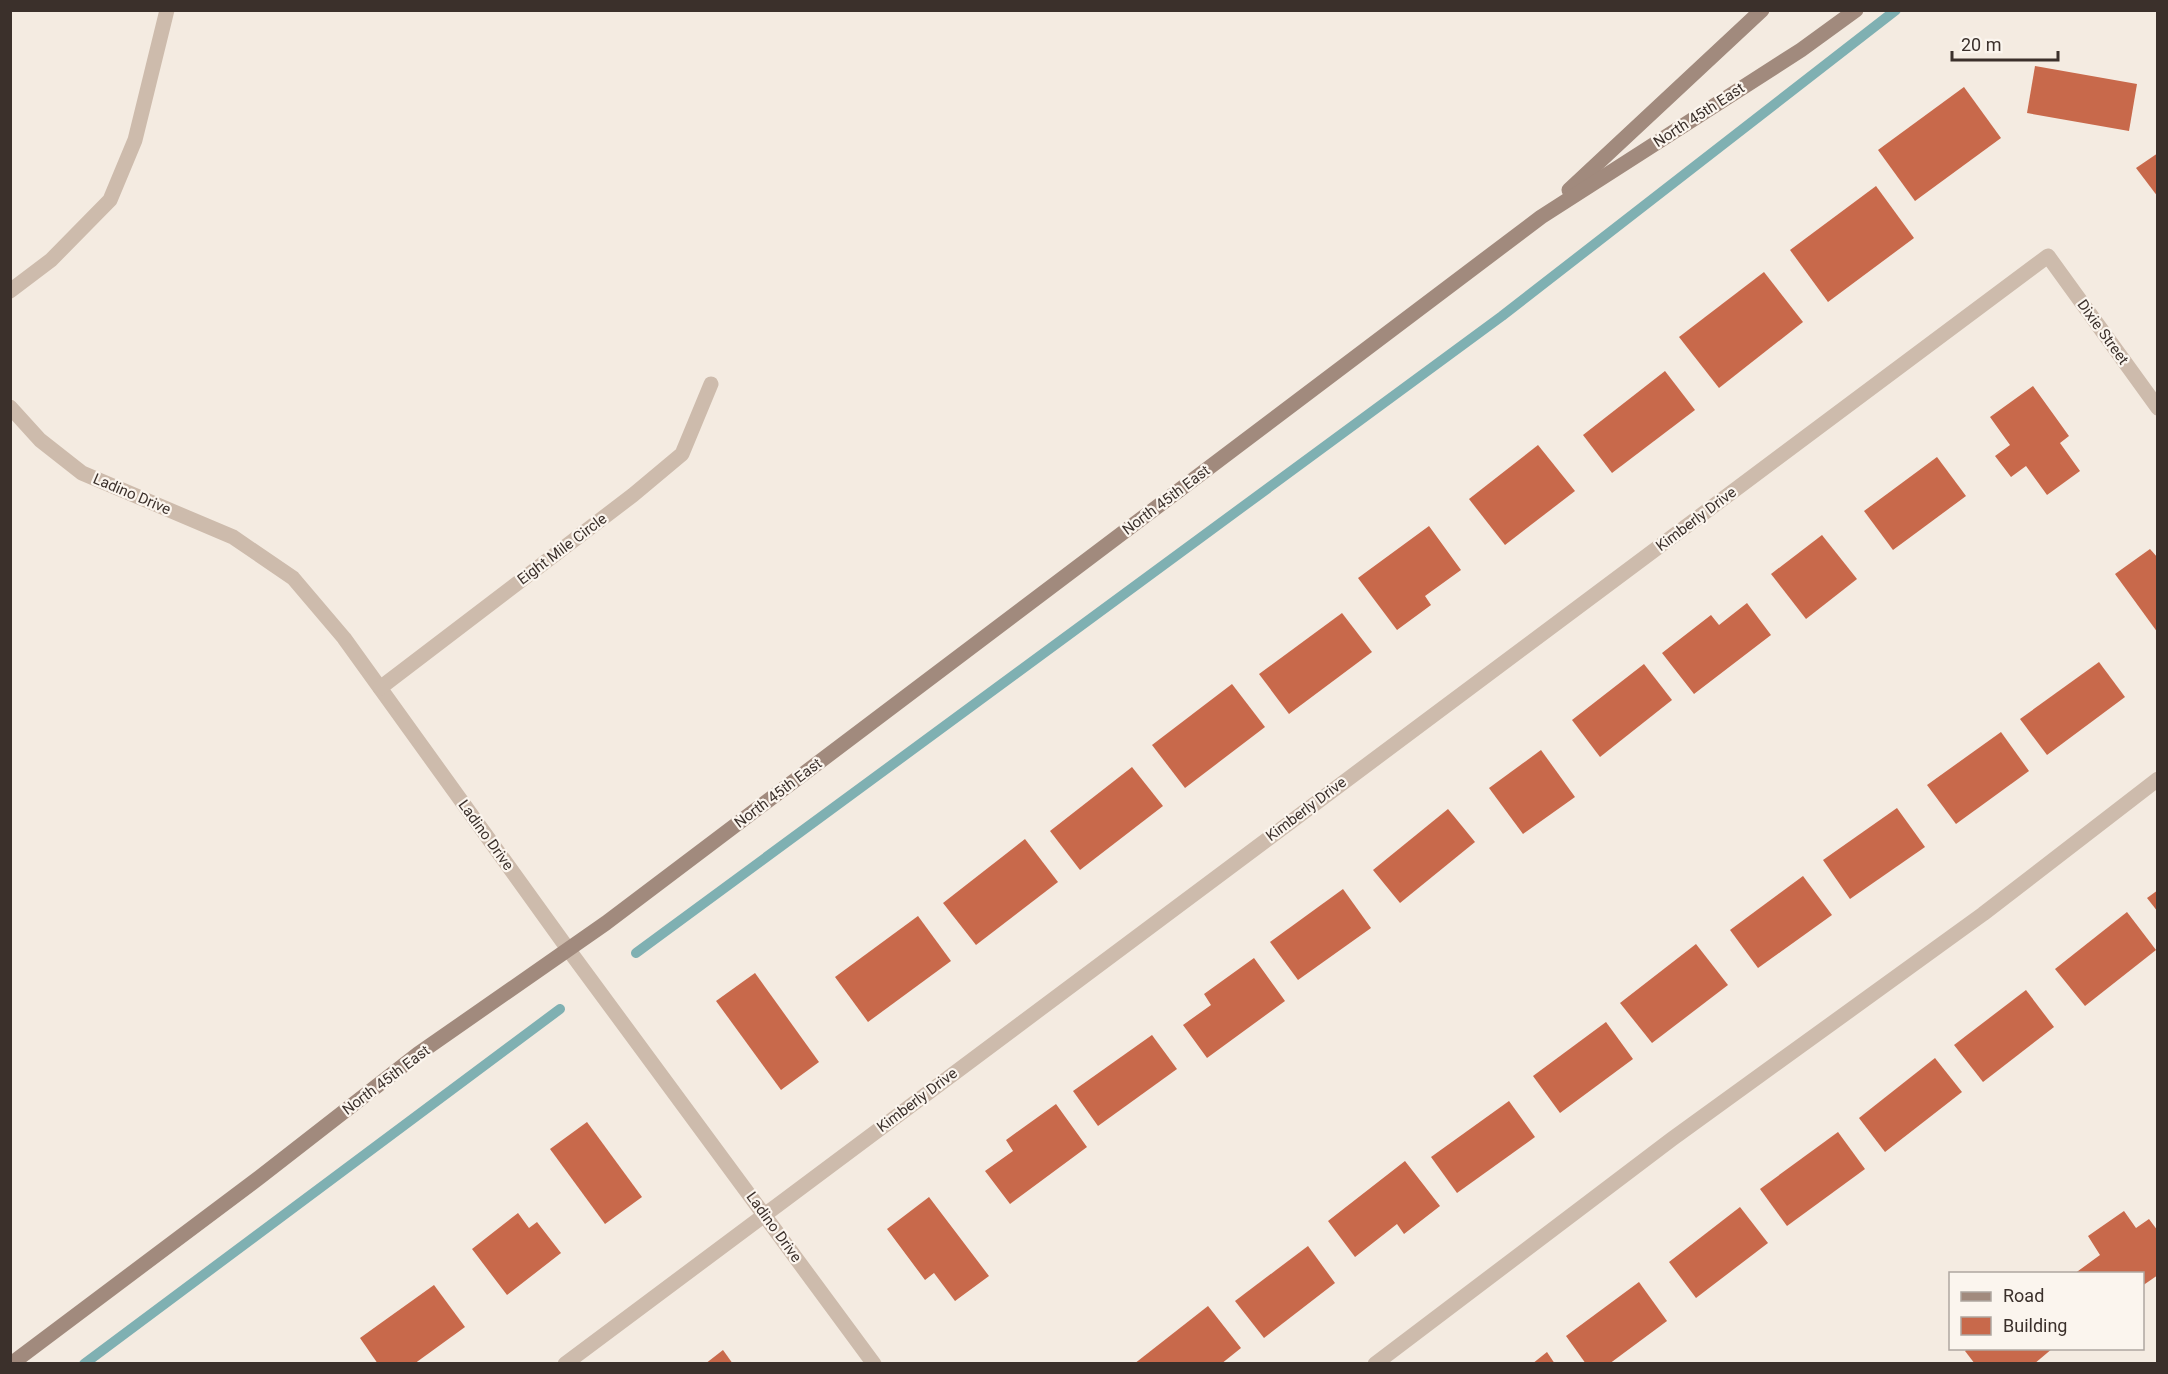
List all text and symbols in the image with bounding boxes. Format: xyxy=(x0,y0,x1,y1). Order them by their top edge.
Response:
scale bar xyxy=(1952,24,2058,62)
text: 20 m xyxy=(1961,34,2001,55)
street label: North 45th East xyxy=(1650,79,1748,151)
street label: Dixie Street xyxy=(2073,296,2133,368)
street label: North 45th East xyxy=(1119,461,1213,539)
street label: Ladino Drive xyxy=(90,470,174,518)
street label: Kimberly Drive xyxy=(1652,483,1740,555)
street label: Eight Mile Circle xyxy=(514,509,610,588)
street label: North 45th East xyxy=(731,754,825,832)
street label: Kimberly Drive xyxy=(1262,773,1350,845)
street label: Ladino Drive xyxy=(454,796,518,874)
street label: North 45th East xyxy=(339,1041,433,1119)
street label: Kimberly Drive xyxy=(873,1064,961,1136)
street label: Ladino Drive xyxy=(742,1188,806,1266)
legend xyxy=(1949,1272,2144,1350)
text: Road xyxy=(2003,1285,2044,1306)
text: Building xyxy=(2003,1315,2067,1336)

